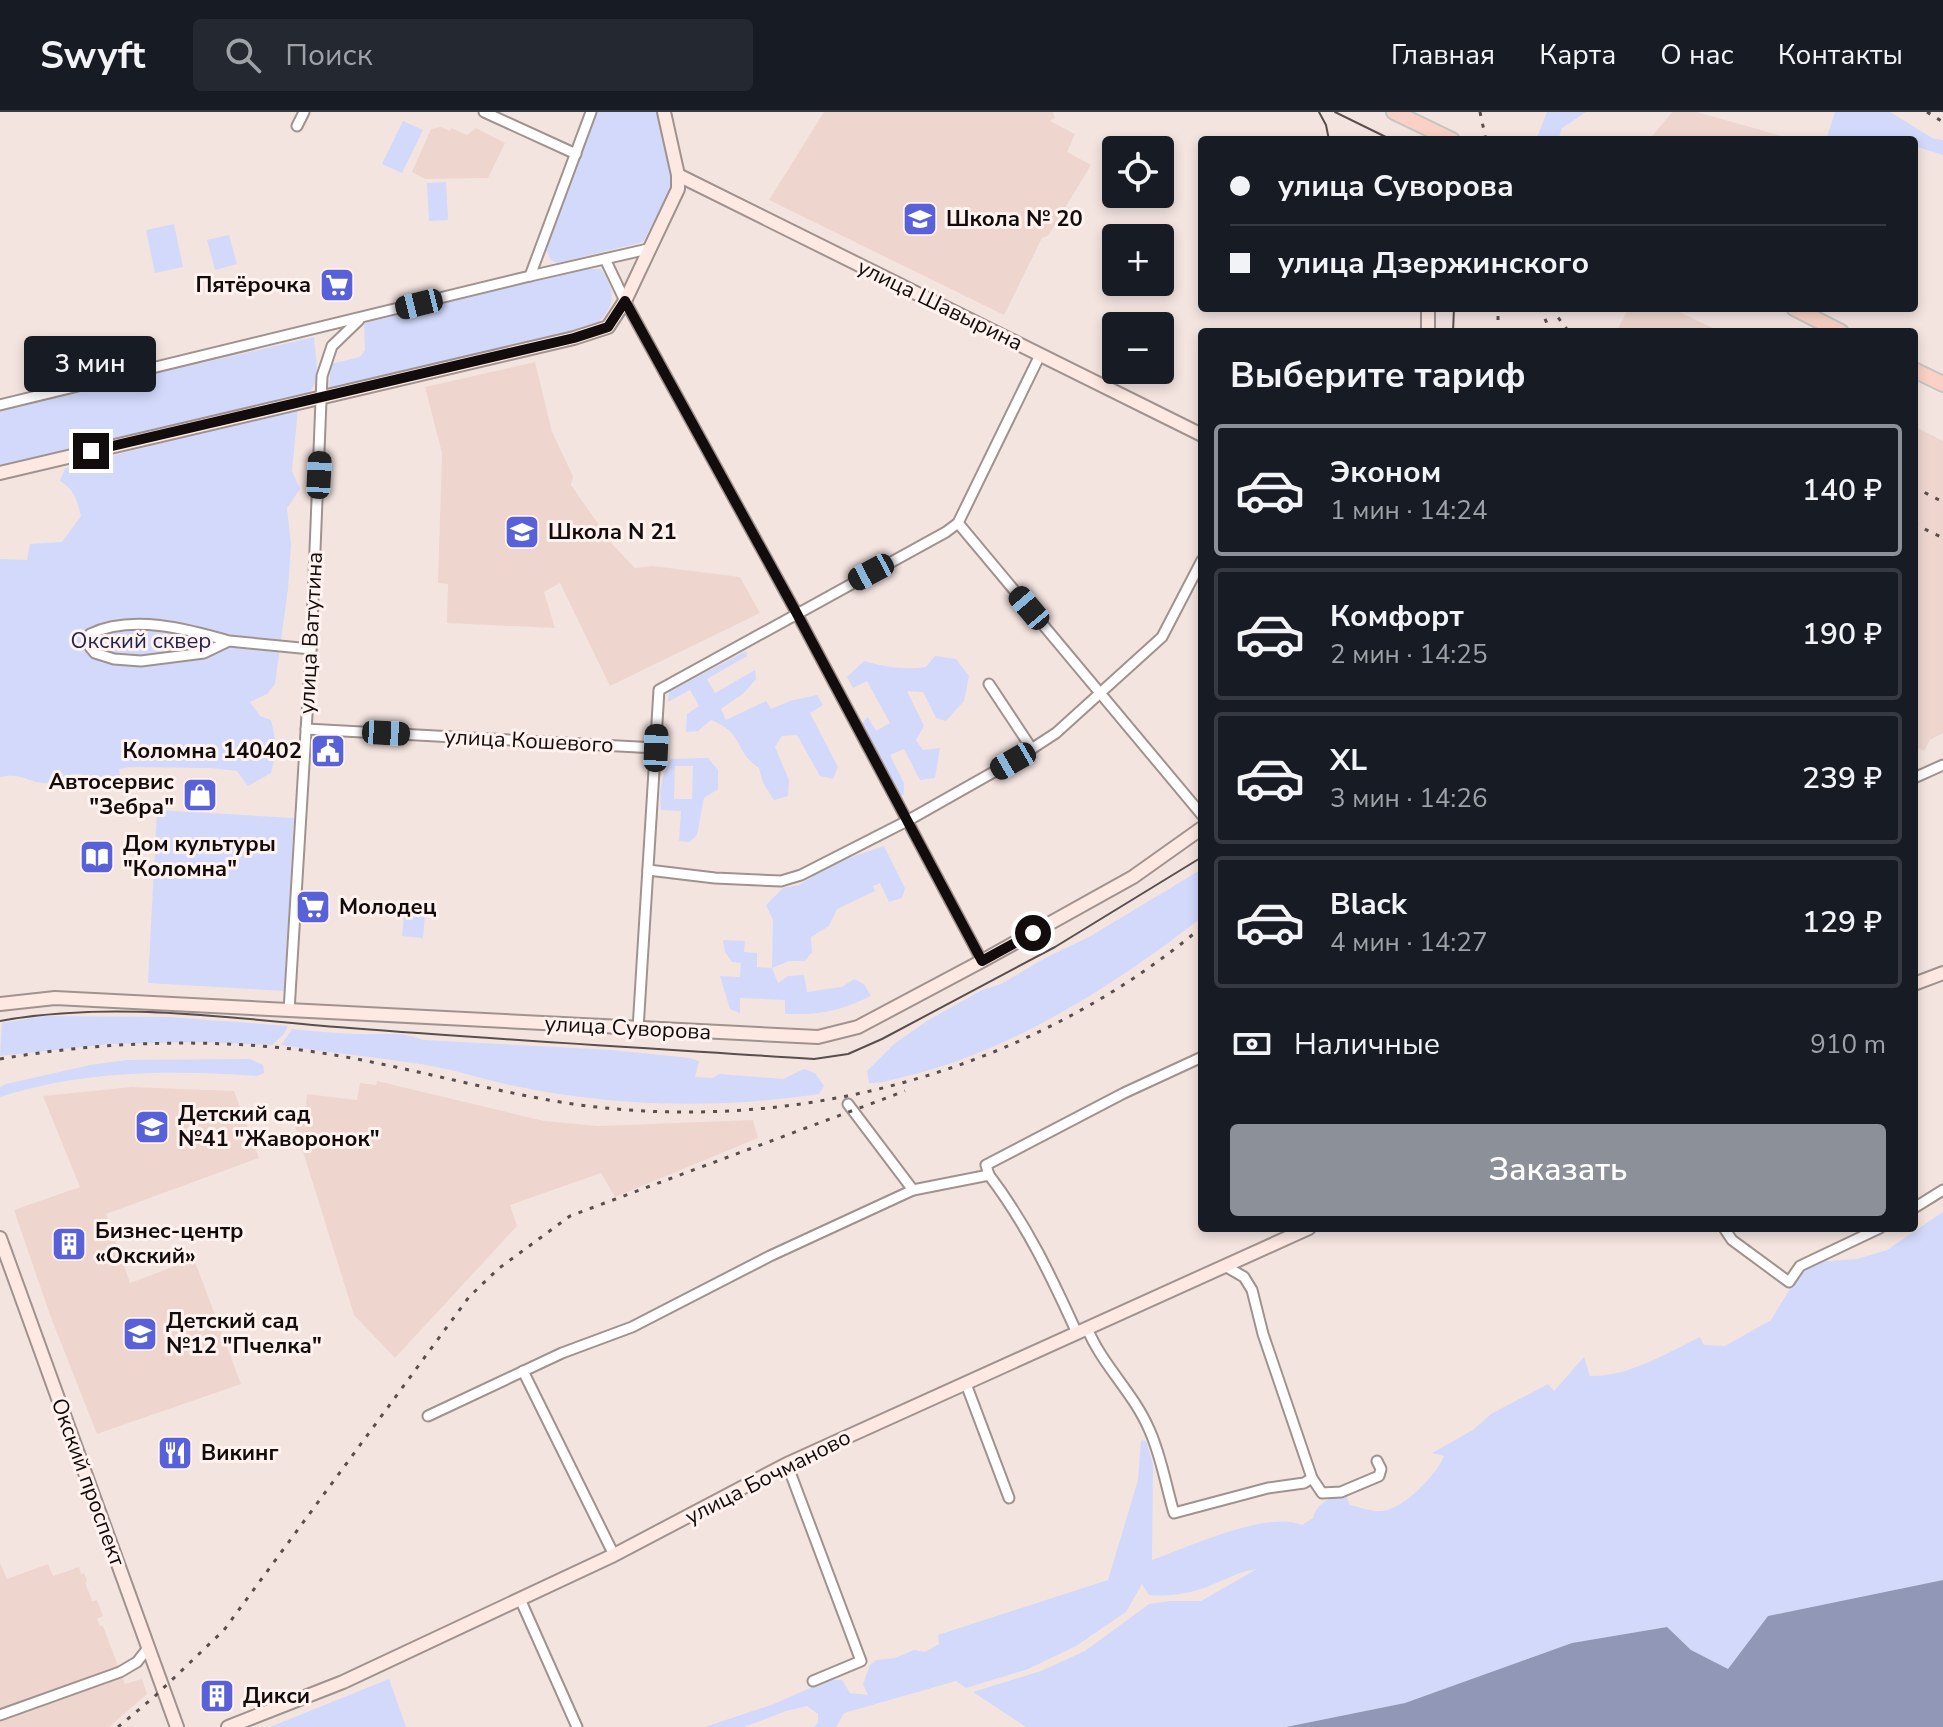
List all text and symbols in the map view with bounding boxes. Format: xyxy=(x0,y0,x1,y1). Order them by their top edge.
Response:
search box xyxy=(193,19,753,91)
text: Swyft xyxy=(40,30,145,81)
icon: search xyxy=(221,33,265,77)
text: Поиск xyxy=(285,35,372,76)
text: Главная xyxy=(1391,36,1495,74)
text: Карта xyxy=(1539,36,1616,74)
text: О нас xyxy=(1660,36,1734,74)
text: Контакты xyxy=(1778,36,1903,74)
map controls xyxy=(1102,136,1174,384)
button: locate xyxy=(1102,136,1174,208)
text: улица Суворова xyxy=(1278,166,1514,207)
school or university icon: Школа № 20 xyxy=(901,200,939,238)
place label: Школа № 20 xyxy=(946,204,1083,234)
button: + xyxy=(1102,224,1174,296)
text: улица Дзержинского xyxy=(1278,243,1589,284)
street label: улица Шавырина xyxy=(852,252,1028,358)
supermarket icon: Пятёрочка xyxy=(318,266,356,304)
place label: Пятёрочка xyxy=(195,270,311,300)
car xyxy=(393,287,445,321)
button: − xyxy=(1102,312,1174,384)
callout: 3 мин xyxy=(25,335,157,391)
text: 3 мин xyxy=(55,346,125,381)
text: Выберите тариф xyxy=(1230,351,1526,400)
route end xyxy=(73,433,109,469)
car xyxy=(306,450,332,500)
text: Эконом xyxy=(1330,452,1441,493)
icon: car xyxy=(1234,454,1306,526)
text: 140 ₽ xyxy=(1802,470,1882,511)
text: 1 мин · 14:24 xyxy=(1330,493,1487,528)
school or university icon: Школа N 21 xyxy=(503,513,541,551)
place label: Школа N 21 xyxy=(548,517,677,547)
car xyxy=(844,550,898,594)
street label: улица Ватутина xyxy=(292,551,330,715)
car xyxy=(1004,582,1054,634)
text: Комфорт xyxy=(1330,596,1464,637)
icon: car xyxy=(1234,598,1306,670)
text: 190 ₽ xyxy=(1802,614,1882,655)
park label: Окский сквер xyxy=(71,626,211,656)
text: 2 мин · 14:25 xyxy=(1330,637,1487,672)
car xyxy=(361,720,411,746)
street label: улица Кошевого xyxy=(444,722,614,760)
car xyxy=(643,724,669,772)
public building icon: Коломна 140402 xyxy=(309,732,347,770)
place label: Коломна 140402 xyxy=(123,736,302,766)
car xyxy=(986,739,1040,783)
text: XL xyxy=(1330,740,1367,781)
icon: car xyxy=(1234,742,1306,814)
text: 239 ₽ xyxy=(1802,758,1882,799)
place label: Автосервис "Зебра" xyxy=(49,767,174,822)
shop icon: Автосервис "Зебра" xyxy=(181,776,219,814)
text: 3 мин · 14:26 xyxy=(1330,781,1487,816)
place label: Дом культуры "Коломна" xyxy=(123,829,276,884)
library icon: Дом культуры "Коломна" xyxy=(78,838,116,876)
text: Black xyxy=(1330,884,1407,925)
icon: car xyxy=(1234,886,1306,958)
supermarket icon: Молодец xyxy=(294,888,332,926)
place label: Молодец xyxy=(339,892,437,922)
text: 129 ₽ xyxy=(1802,902,1882,943)
route start xyxy=(1015,915,1051,951)
text: 4 мин · 14:27 xyxy=(1330,925,1487,960)
street label: улица Суворова xyxy=(544,1009,712,1047)
icon: cash xyxy=(1230,1022,1274,1066)
text: Наличные xyxy=(1294,1024,1440,1065)
text: 910 m xyxy=(1810,1027,1886,1062)
place label: Детский сад №41 "Жаворонок" xyxy=(178,1099,380,1154)
school or university icon: Детский сад №41 "Жаворонок" xyxy=(133,1108,171,1146)
button: Заказать xyxy=(1230,1124,1886,1216)
place label: Бизнес-центр «Окский» xyxy=(95,1216,244,1271)
building icon: Бизнес-центр «Окский» xyxy=(50,1225,88,1263)
place label: Детский сад №12 "Пчелка" xyxy=(166,1306,322,1361)
school or university icon: Детский сад №12 "Пчелка" xyxy=(121,1315,159,1353)
street label: Окский проспект xyxy=(44,1394,132,1570)
street label: улица Бочманово xyxy=(680,1422,856,1532)
restaurant icon: Викинг xyxy=(156,1434,194,1472)
place label: Викинг xyxy=(201,1438,278,1468)
building icon: Дикси xyxy=(198,1677,236,1715)
place label: Дикси xyxy=(243,1681,310,1711)

